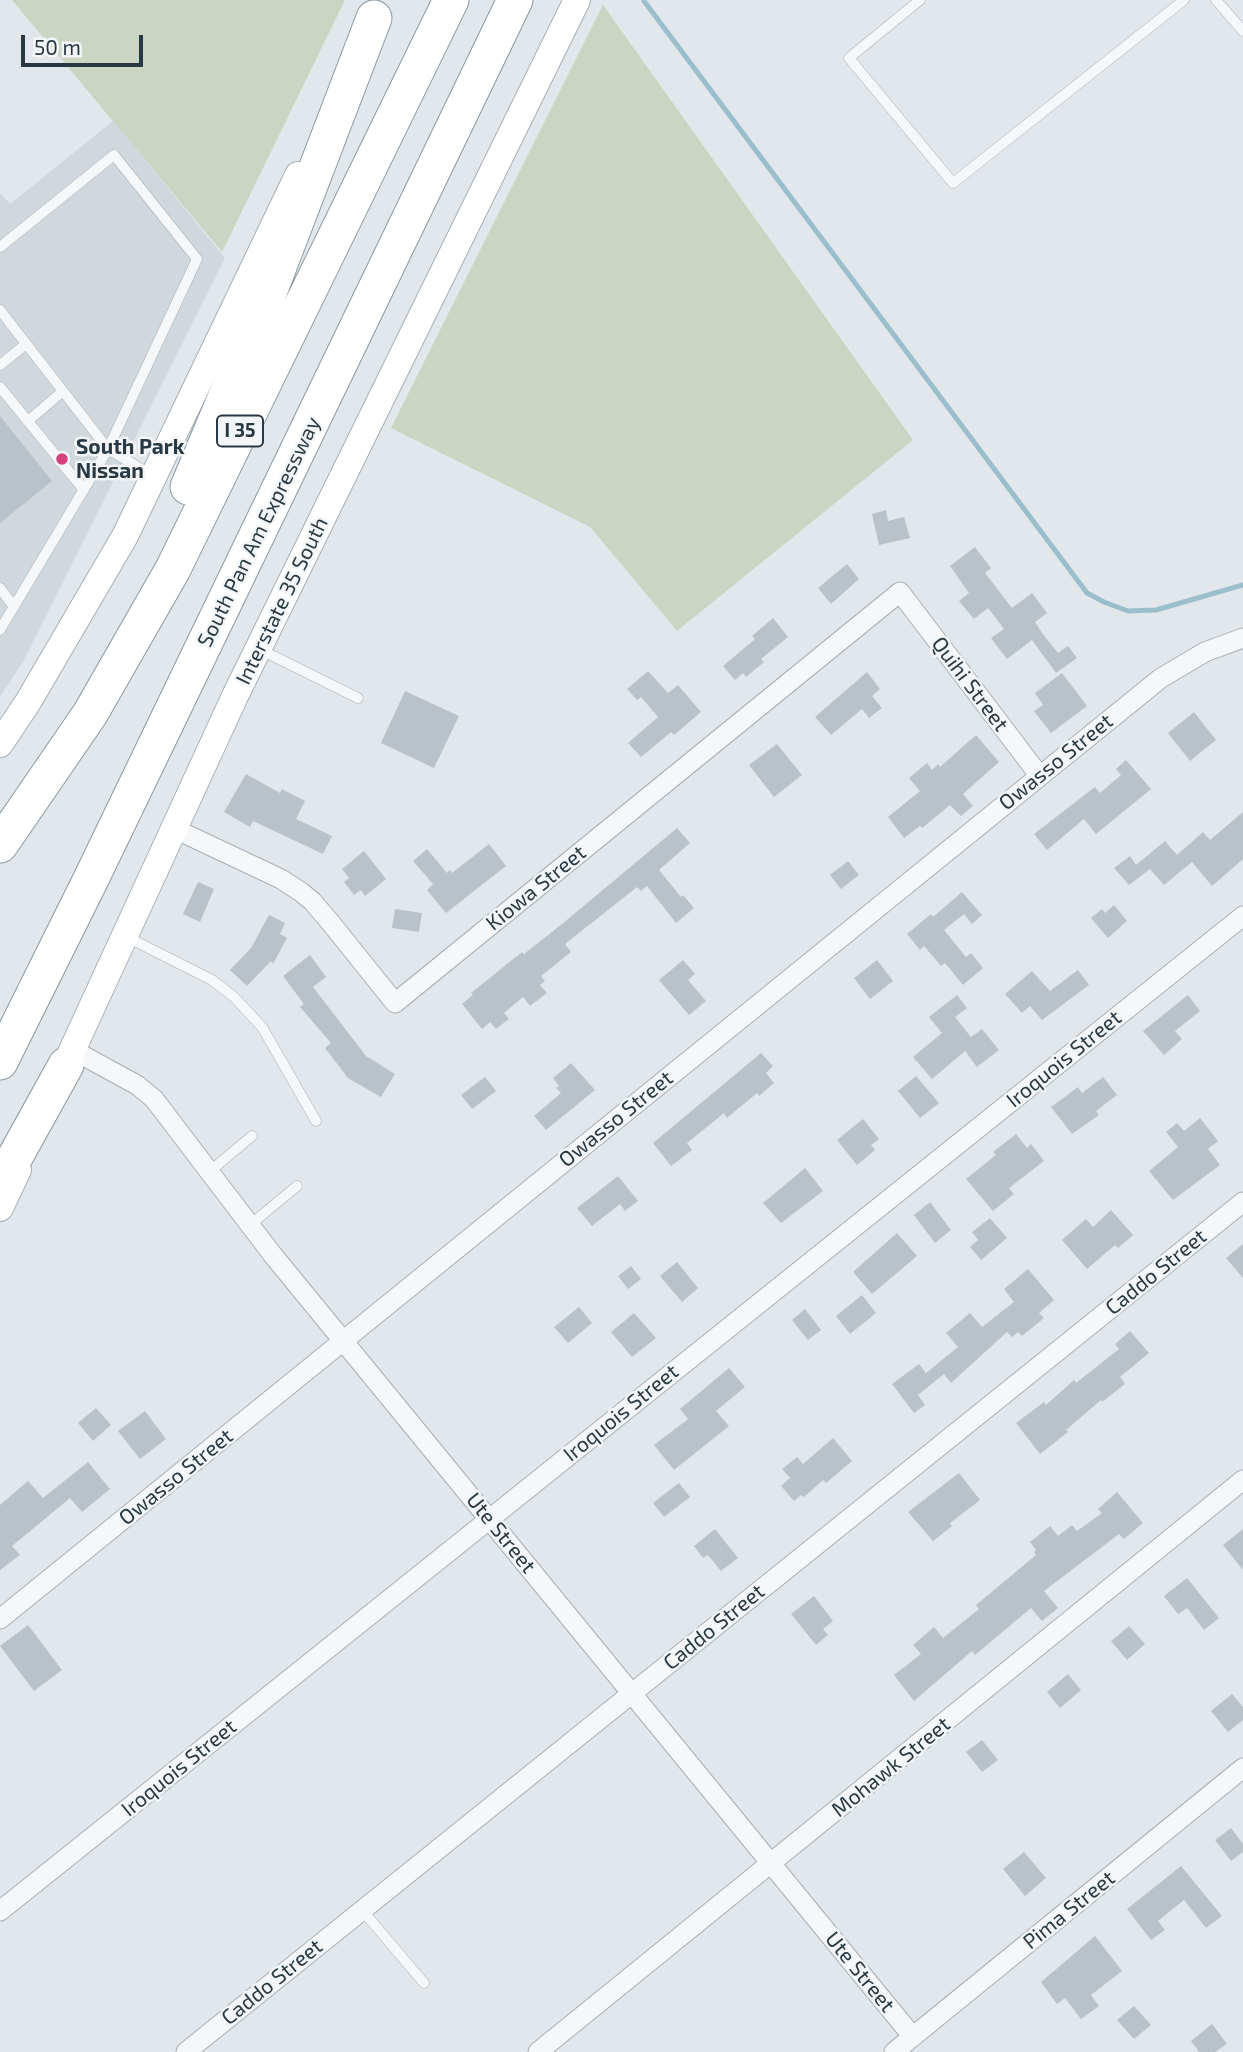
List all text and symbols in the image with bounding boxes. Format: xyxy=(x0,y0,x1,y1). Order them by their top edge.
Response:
scale bar xyxy=(24,21,147,65)
text: 50 m xyxy=(34,34,81,59)
street label: South Pan Am Expressway xyxy=(192,413,326,651)
road number: I 35 xyxy=(217,416,263,446)
place label: South Park Nissan xyxy=(76,434,184,484)
marker: South Park Nissan xyxy=(54,451,70,467)
street label: Interstate 35 South xyxy=(231,513,333,689)
street label: Quihi Street xyxy=(926,632,1014,736)
street label: Owasso Street xyxy=(994,708,1118,816)
street label: Kiowa Street xyxy=(481,840,591,936)
street label: Iroquois Street xyxy=(1002,1005,1126,1113)
street label: Owasso Street xyxy=(554,1065,678,1173)
street label: Caddo Street xyxy=(1100,1224,1212,1320)
street label: Iroquois Street xyxy=(559,1359,683,1467)
street label: Owasso Street xyxy=(114,1423,238,1531)
street label: Ute Street xyxy=(461,1488,541,1578)
street label: Caddo Street xyxy=(658,1579,770,1675)
street label: Mohawk Street xyxy=(827,1712,955,1822)
street label: Iroquois Street xyxy=(117,1714,241,1822)
street label: Pima Street xyxy=(1018,1865,1120,1955)
street label: Ute Street xyxy=(820,1927,900,2017)
street label: Caddo Street xyxy=(216,1934,328,2030)

